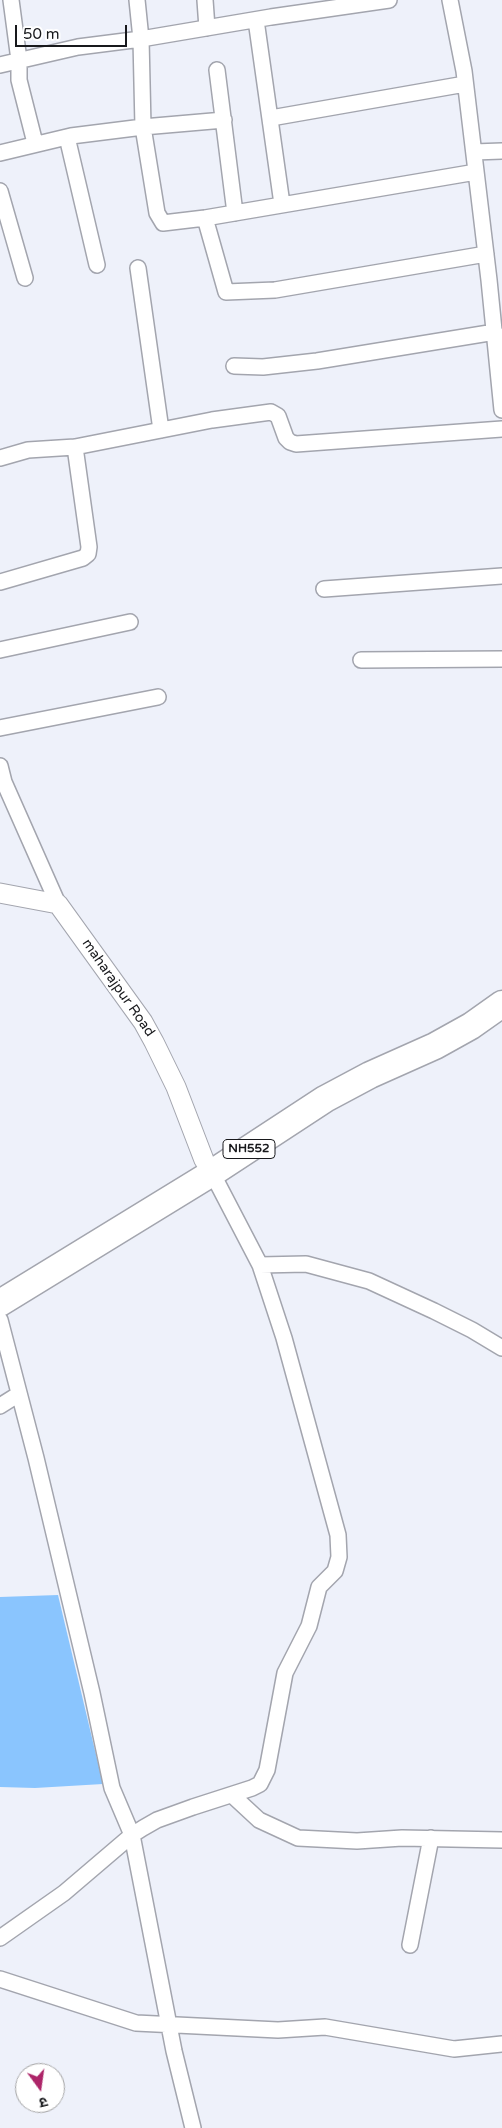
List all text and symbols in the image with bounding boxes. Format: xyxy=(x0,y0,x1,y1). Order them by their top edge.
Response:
scale bar xyxy=(18,15,130,47)
text: 50 m xyxy=(23,25,60,43)
street label: maharajpur Road xyxy=(78,936,158,1040)
road number: NH552 xyxy=(223,1140,275,1158)
north arrow xyxy=(15,2063,65,2113)
text: उ xyxy=(37,2093,50,2111)

